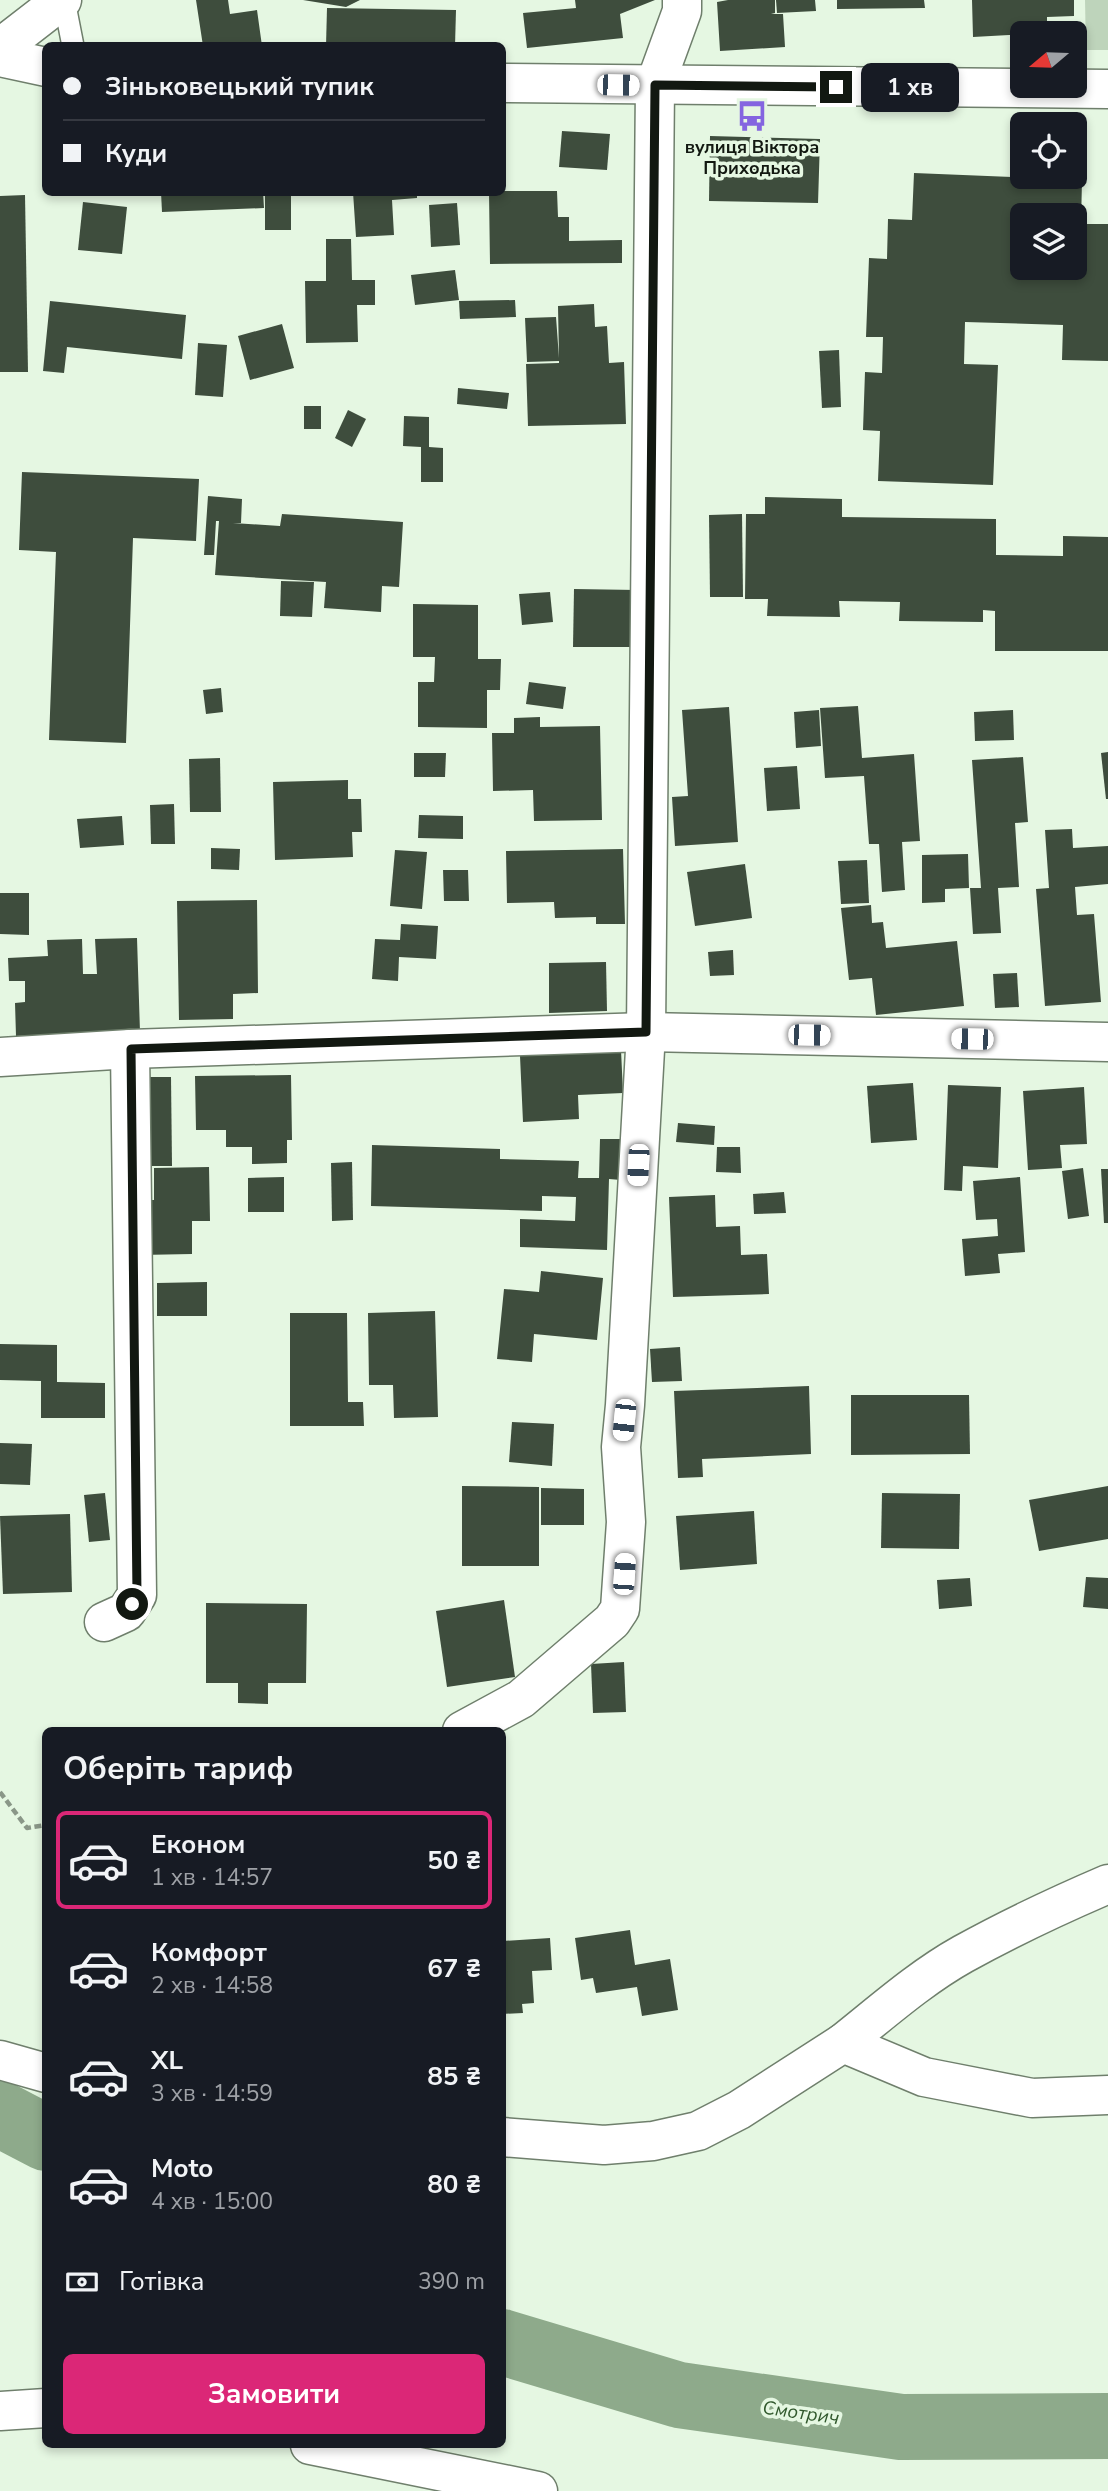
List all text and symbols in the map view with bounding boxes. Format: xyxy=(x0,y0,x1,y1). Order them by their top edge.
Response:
north arrow xyxy=(1010,21,1087,98)
map controls xyxy=(1010,21,1087,280)
callout: 1 хв xyxy=(860,62,959,112)
text: Зіньковецький тупик xyxy=(105,69,374,104)
route end xyxy=(820,71,852,103)
text: 1 хв xyxy=(887,72,933,103)
car xyxy=(597,74,640,96)
bus stop icon: вулиця Віктора Приходька xyxy=(735,99,769,133)
button: locate xyxy=(1010,112,1087,189)
place label: вулиця Віктора Приходька xyxy=(685,135,819,180)
text: Куди xyxy=(105,136,167,171)
button: layers xyxy=(1010,203,1087,280)
car xyxy=(788,1024,831,1046)
car xyxy=(951,1028,994,1050)
car xyxy=(627,1143,650,1187)
car xyxy=(612,1398,637,1442)
car xyxy=(613,1552,636,1596)
route start xyxy=(116,1588,148,1620)
text: Оберіть тариф xyxy=(63,1747,293,1790)
text: Економ xyxy=(151,1827,245,1862)
icon: car xyxy=(67,1829,130,1892)
text: 50 ₴ xyxy=(427,1843,481,1878)
text: 1 хв · 14:57 xyxy=(151,1862,273,1893)
text: Комфорт xyxy=(151,1935,267,1970)
icon: car xyxy=(67,1937,130,2000)
text: 67 ₴ xyxy=(427,1951,481,1986)
text: 2 хв · 14:58 xyxy=(151,1970,273,2001)
text: XL xyxy=(151,2043,183,2078)
icon: car xyxy=(67,2045,130,2108)
text: 85 ₴ xyxy=(427,2059,481,2094)
text: 3 хв · 14:59 xyxy=(151,2078,273,2109)
text: Moto xyxy=(151,2151,213,2186)
icon: car xyxy=(67,2153,130,2216)
text: 80 ₴ xyxy=(427,2167,481,2202)
text: 4 хв · 15:00 xyxy=(151,2186,273,2217)
icon: cash xyxy=(63,2263,101,2301)
text: Готівка xyxy=(119,2264,204,2299)
text: 390 m xyxy=(418,2266,485,2297)
button: Замовити xyxy=(63,2354,485,2434)
water label: Смотрич xyxy=(761,2395,841,2431)

